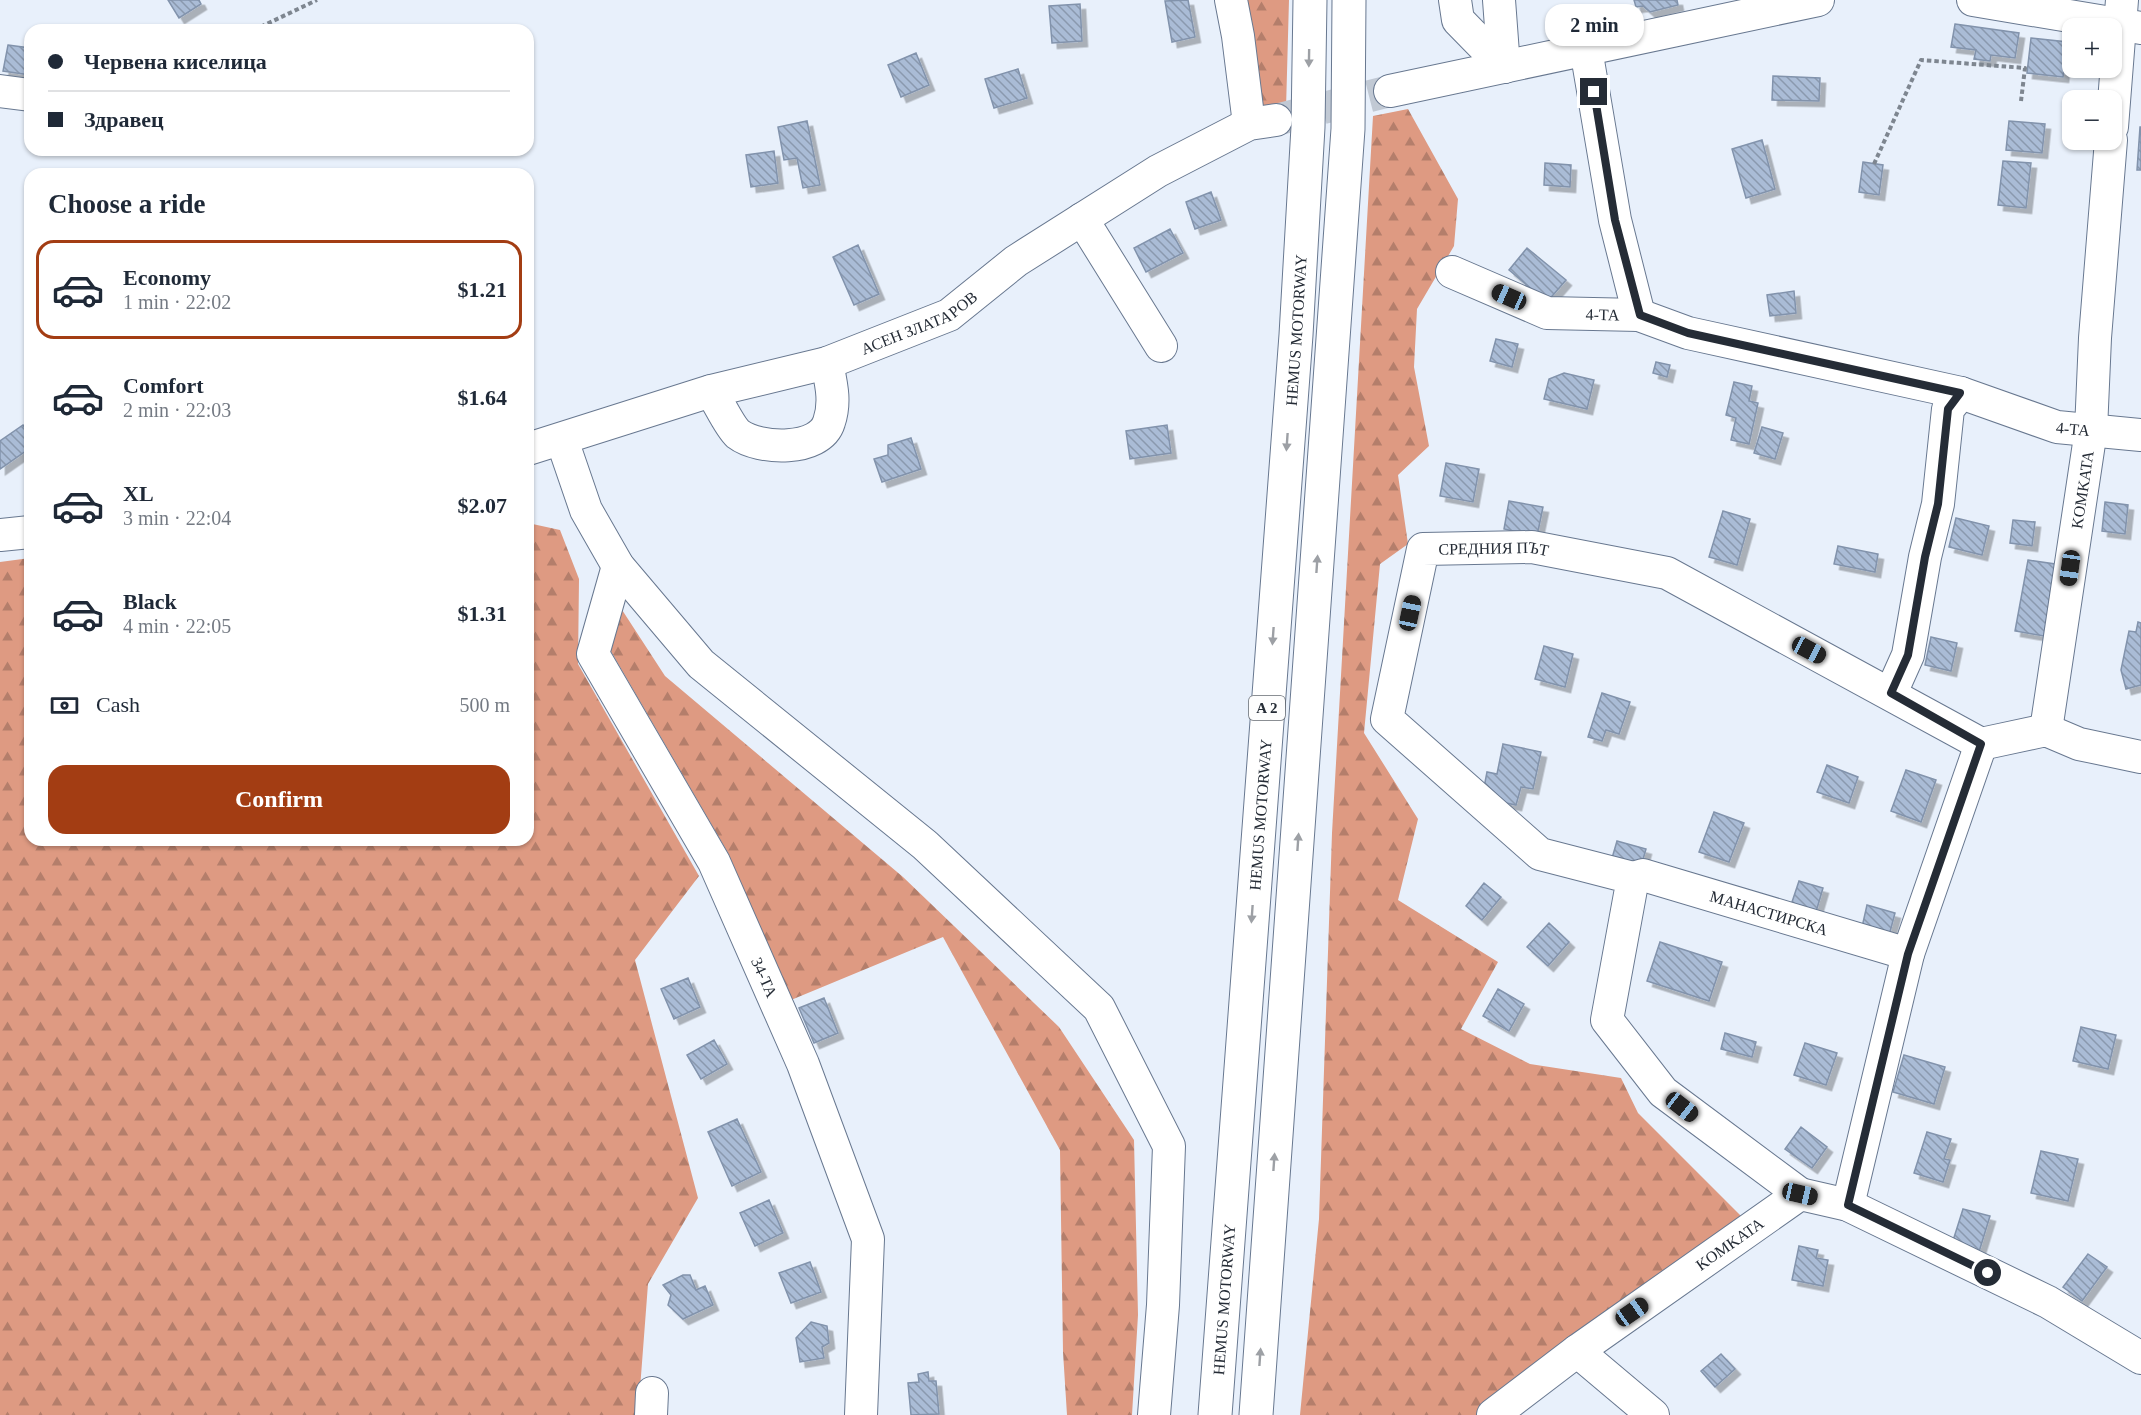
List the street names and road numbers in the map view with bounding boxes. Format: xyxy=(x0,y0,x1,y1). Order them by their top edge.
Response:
street label: HEMUS MOTORWAY xyxy=(1282,253,1309,406)
street label: АСЕН ЗЛАТАРОВ xyxy=(859,288,980,357)
street label: 4-ТА xyxy=(1585,305,1620,323)
street label: 4-ТА xyxy=(2055,418,2091,439)
street label: KOMKATA xyxy=(2068,449,2096,530)
street label: СРЕДНИЯ ПЪТ xyxy=(1438,538,1551,559)
road number: A 2 xyxy=(1249,696,1285,720)
street label: HEMUS MOTORWAY xyxy=(1246,738,1274,891)
street label: МАНАСТИРСКА xyxy=(1708,887,1830,938)
street label: 34-ТА xyxy=(749,955,781,1000)
street label: KOMKATA xyxy=(1692,1214,1767,1273)
street label: HEMUS MOTORWAY xyxy=(1210,1223,1238,1376)

